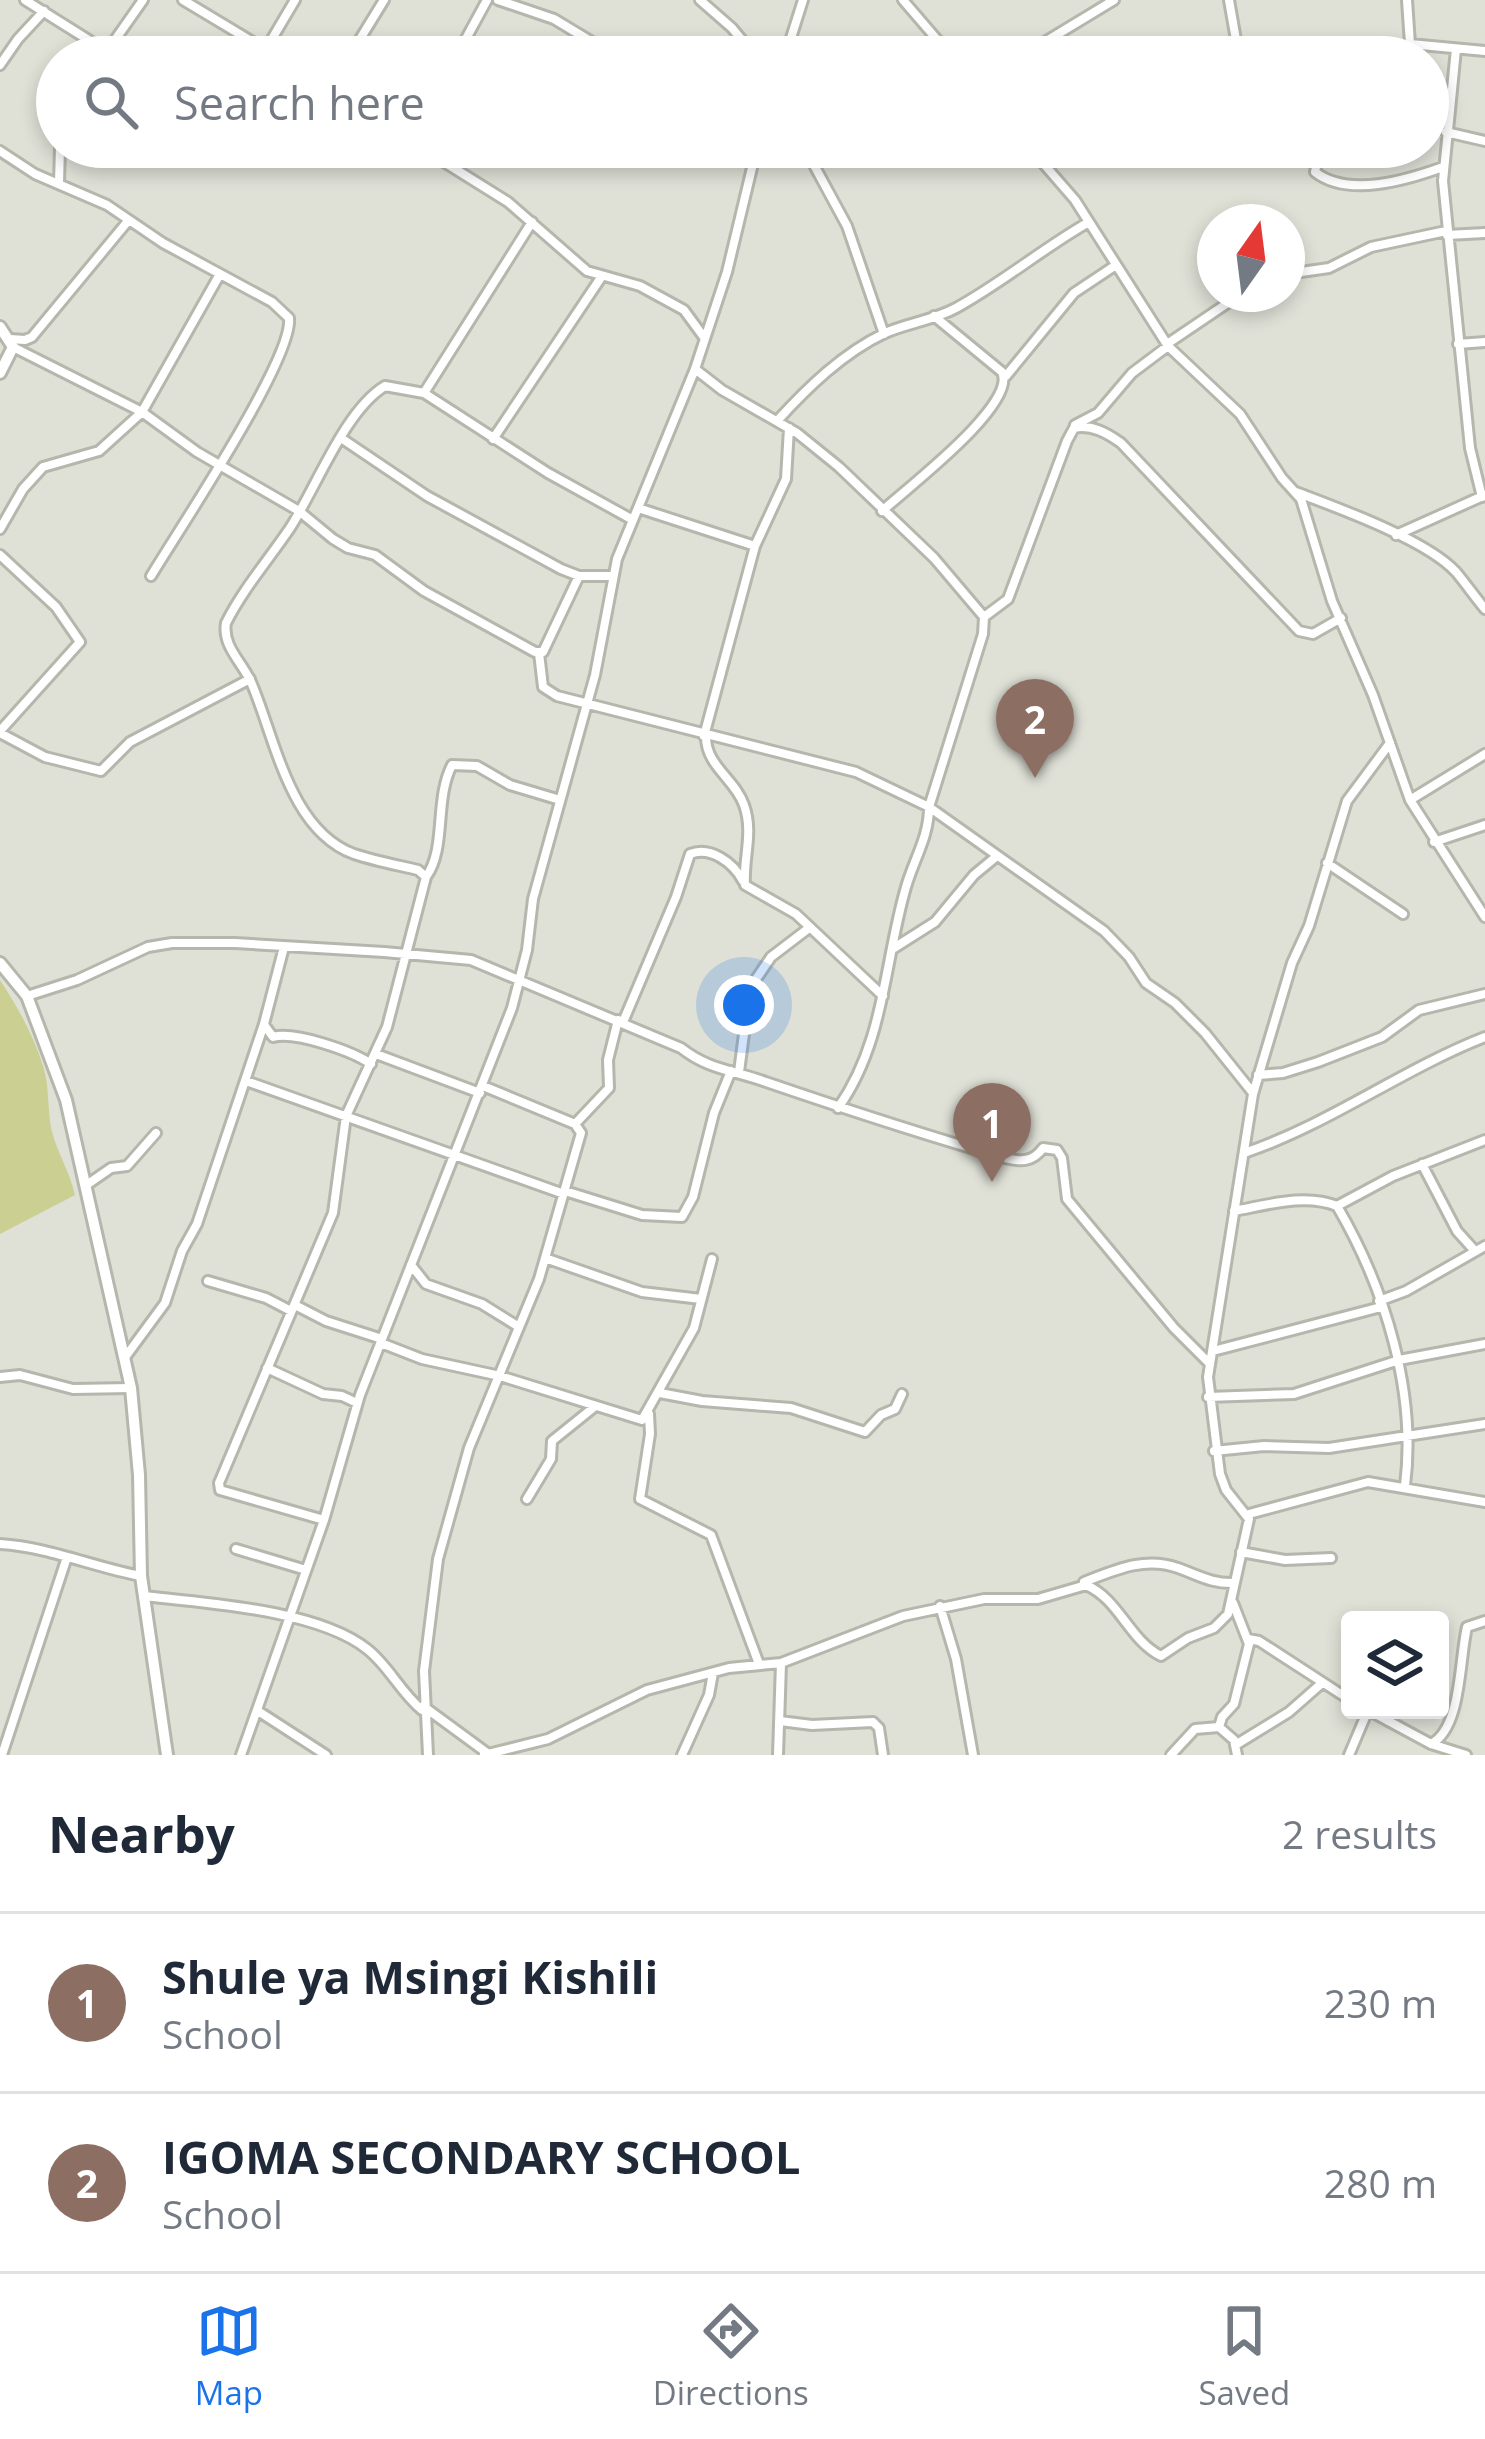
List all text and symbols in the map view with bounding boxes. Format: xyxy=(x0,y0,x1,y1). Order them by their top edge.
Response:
search box xyxy=(36,36,1449,168)
icon: search xyxy=(78,69,144,135)
text: Search here xyxy=(174,72,425,133)
north arrow xyxy=(1197,204,1305,312)
pin: 2 xyxy=(996,679,1074,778)
your location xyxy=(714,975,774,1035)
pin: 1 xyxy=(953,1083,1031,1182)
map controls xyxy=(1341,1611,1449,1719)
button: layers xyxy=(1341,1611,1449,1719)
text: Nearby xyxy=(48,1798,235,1868)
text: 2 results xyxy=(1282,1807,1437,1860)
text: Shule ya Msingi Kishili xyxy=(162,1946,658,2007)
text: 1 xyxy=(76,1976,98,2029)
text: 230 m xyxy=(1324,1976,1437,2029)
text: School xyxy=(162,2007,283,2060)
text: IGOMA SECONDARY SCHOOL xyxy=(162,2126,800,2187)
text: 2 xyxy=(76,2156,98,2209)
text: 280 m xyxy=(1324,2156,1437,2209)
text: School xyxy=(162,2187,283,2240)
tab: Map xyxy=(195,2298,263,2415)
tab: Directions xyxy=(653,2298,809,2415)
tab: Saved xyxy=(1198,2298,1290,2415)

